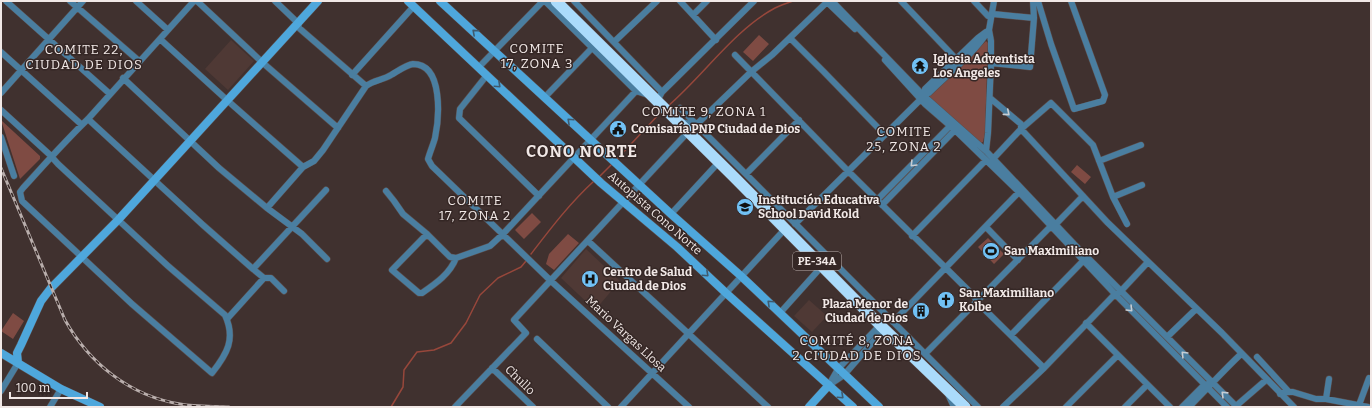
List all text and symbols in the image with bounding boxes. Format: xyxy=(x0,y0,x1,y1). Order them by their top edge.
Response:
one-way arrow xyxy=(472,30,479,37)
district label: COMITE 17, ZONA 3 xyxy=(501,41,573,71)
district label: COMITE 22, CIUDAD DE DIOS xyxy=(25,42,143,72)
place label: Iglesia Adventista Los Angeles xyxy=(933,52,1035,80)
temple icon: Iglesia Adventista Los Angeles xyxy=(910,56,930,76)
one-way arrow xyxy=(493,80,501,87)
district label: COMITE 9, ZONA 1 xyxy=(642,104,766,119)
one-way arrow xyxy=(1003,108,1010,115)
one-way arrow xyxy=(567,118,575,125)
public building icon: Comisaría PNP Ciudad de Dios xyxy=(608,119,628,139)
place label: Comisaría PNP Ciudad de Dios xyxy=(631,122,800,136)
district label: COMITE 25, ZONA 2 xyxy=(866,124,942,154)
district label: CONO NORTE xyxy=(526,142,638,161)
one-way arrow xyxy=(910,159,918,167)
street label: Autopista Cono Norte xyxy=(605,168,705,258)
district label: COMITE 17, ZONA 2 xyxy=(439,193,511,223)
place label: Institución Educativa School David Kold xyxy=(758,193,880,221)
school or university icon: Institución Educativa School David Kold xyxy=(735,197,755,217)
sports icon: San Maximiliano xyxy=(981,241,1001,261)
place label: San Maximiliano xyxy=(1004,244,1099,258)
road number: PE-34A xyxy=(793,252,841,270)
place label: Centro de Salud Ciudad de Dios xyxy=(603,265,693,293)
hospital icon: Centro de Salud Ciudad de Dios xyxy=(580,269,600,289)
one-way arrow xyxy=(701,269,709,277)
place label: San Maximiliano Kolbe xyxy=(959,286,1054,314)
church icon: San Maximiliano Kolbe xyxy=(936,290,956,310)
street label: Mario Vargas Llosa xyxy=(583,293,669,375)
place label: Plaza Menor de Ciudad de Dios xyxy=(822,297,908,325)
one-way arrow xyxy=(767,301,775,308)
building icon: Plaza Menor de Ciudad de Dios xyxy=(911,301,931,321)
one-way arrow xyxy=(1125,304,1133,312)
district label: COMITÉ 8, ZONA 2 CIUDAD DE DIOS xyxy=(792,333,922,363)
one-way arrow xyxy=(1182,352,1189,359)
street label: Chullo xyxy=(502,362,538,398)
scale bar xyxy=(10,374,87,400)
text: 100 m xyxy=(16,381,51,395)
one-way arrow xyxy=(836,391,844,398)
one-way arrow xyxy=(1221,391,1229,399)

